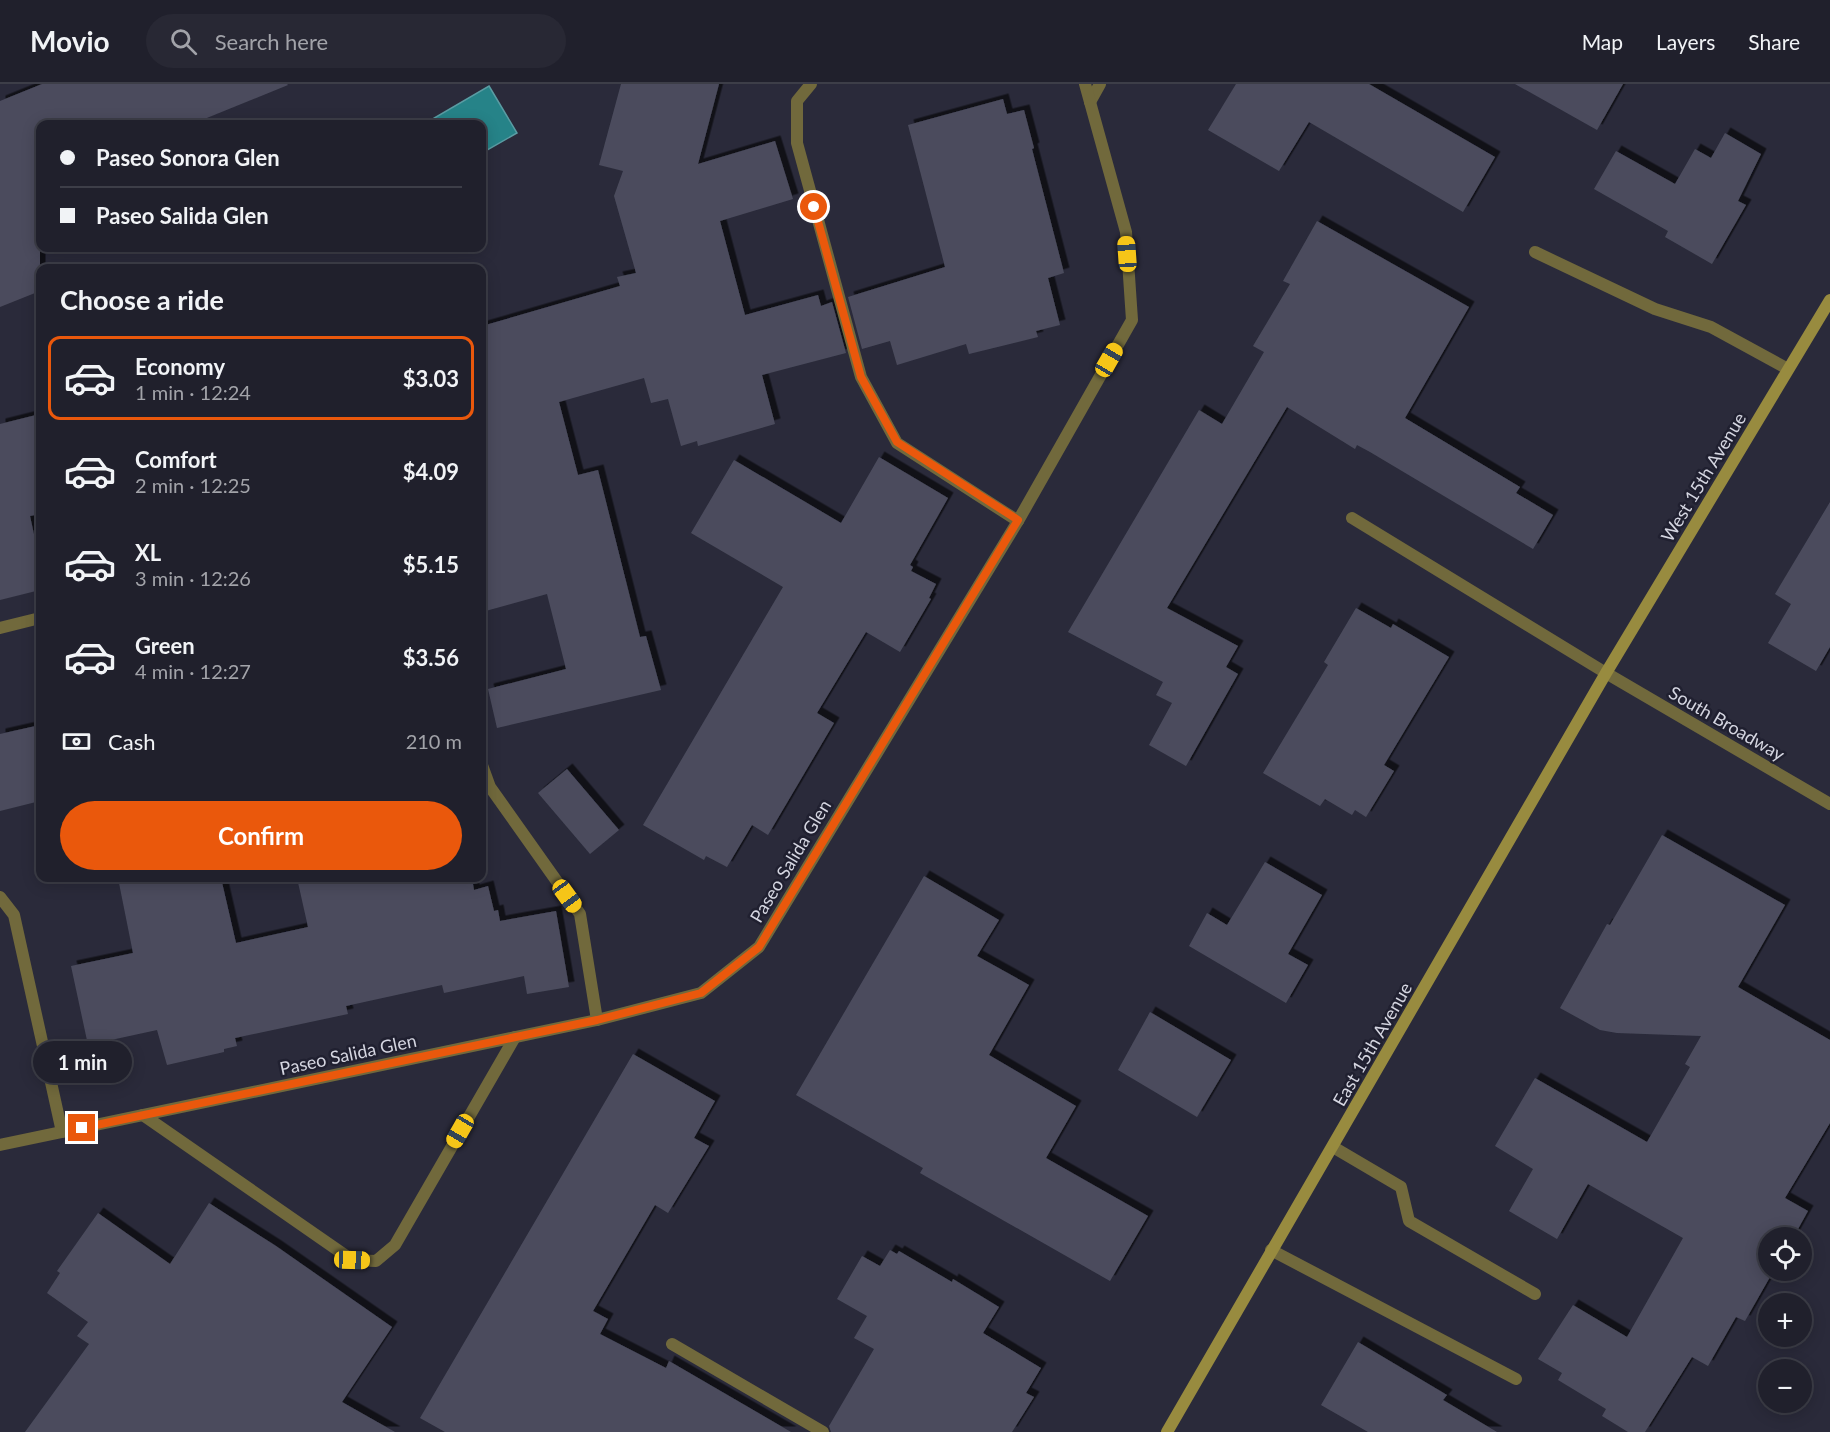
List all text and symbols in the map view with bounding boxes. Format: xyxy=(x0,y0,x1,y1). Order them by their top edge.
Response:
search box xyxy=(146,14,566,68)
text: Movio xyxy=(30,24,110,58)
icon: search xyxy=(167,25,200,58)
text: Search here xyxy=(215,28,328,55)
text: Map xyxy=(1582,29,1623,54)
text: Layers xyxy=(1656,29,1715,54)
text: Share xyxy=(1748,29,1800,54)
text: Paseo Sonora Glen xyxy=(96,144,280,171)
route start xyxy=(800,193,827,220)
text: Paseo Salida Glen xyxy=(96,202,269,229)
car xyxy=(1117,235,1137,273)
text: Choose a ride xyxy=(60,283,224,316)
car xyxy=(1092,340,1126,380)
icon: car xyxy=(63,351,117,405)
text: Economy xyxy=(135,353,225,380)
text: $3.03 xyxy=(403,365,459,392)
text: 1 min · 12:24 xyxy=(135,380,251,404)
street label: West 15th Avenue xyxy=(1656,408,1750,546)
icon: car xyxy=(63,444,117,498)
text: Comfort xyxy=(135,446,217,473)
text: $4.09 xyxy=(403,458,459,485)
text: 2 min · 12:25 xyxy=(135,473,251,497)
icon: car xyxy=(63,537,117,591)
text: XL xyxy=(135,539,161,566)
text: $5.15 xyxy=(403,551,459,578)
text: 3 min · 12:26 xyxy=(135,566,251,590)
icon: car xyxy=(63,630,117,684)
text: Green xyxy=(135,632,195,659)
text: $3.56 xyxy=(403,644,459,671)
text: 4 min · 12:27 xyxy=(135,659,251,683)
street label: South Broadway xyxy=(1665,681,1789,765)
icon: cash xyxy=(60,725,93,758)
text: Cash xyxy=(108,728,155,755)
text: 210 m xyxy=(406,729,462,753)
street label: Paseo Salida Glen xyxy=(745,796,835,926)
button: Confirm xyxy=(60,801,462,870)
car xyxy=(549,876,585,916)
street label: East 15th Avenue xyxy=(1328,978,1416,1110)
street label: Paseo Salida Glen xyxy=(278,1029,418,1079)
callout: 1 min xyxy=(32,1041,132,1083)
text: 1 min xyxy=(58,1050,107,1074)
car xyxy=(443,1111,477,1151)
route end xyxy=(68,1114,95,1141)
map controls xyxy=(1758,1227,1812,1413)
button: locate xyxy=(1758,1227,1812,1281)
car xyxy=(334,1250,370,1270)
button: + xyxy=(1758,1293,1812,1347)
button: − xyxy=(1758,1359,1812,1413)

